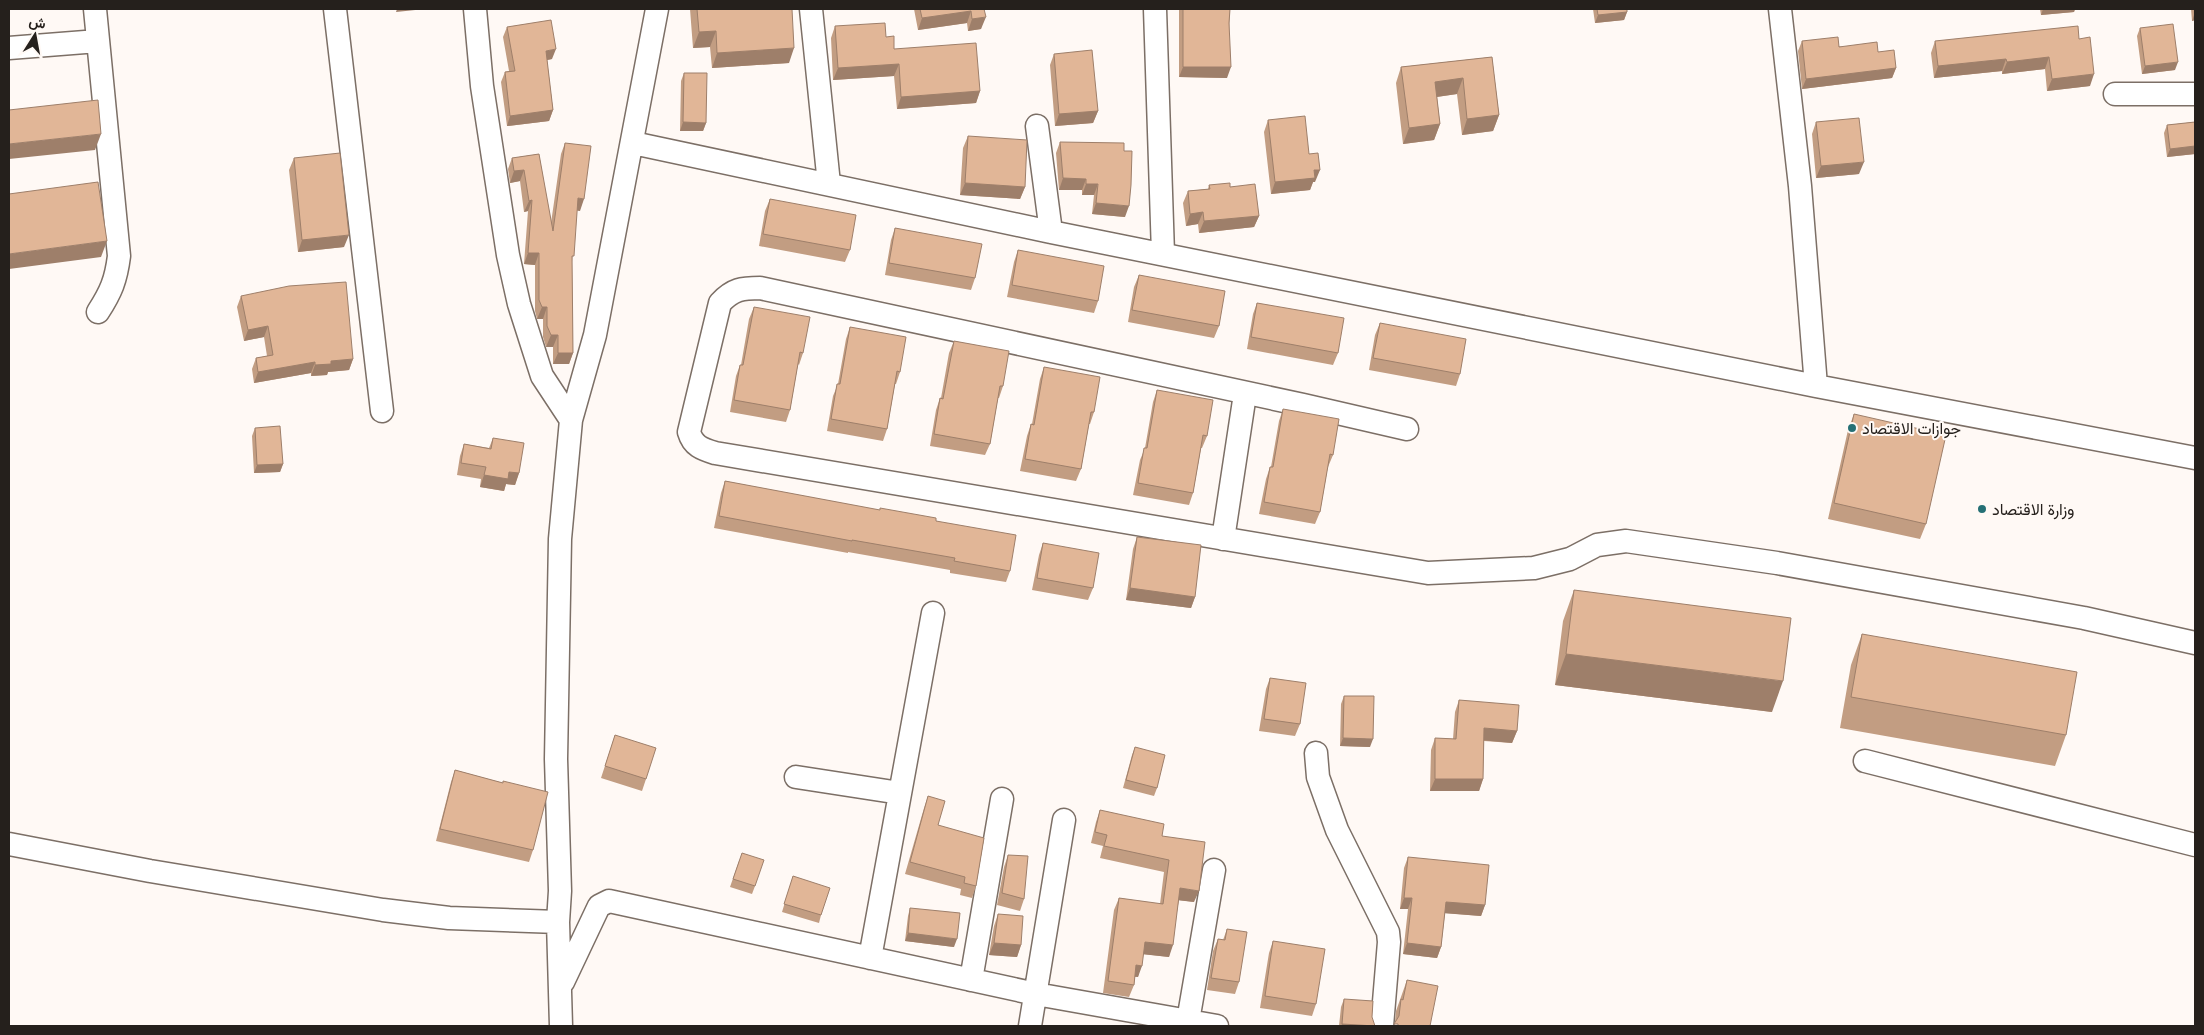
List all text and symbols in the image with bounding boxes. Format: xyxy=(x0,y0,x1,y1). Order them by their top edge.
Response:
north arrow xyxy=(10,10,60,60)
text: ش xyxy=(28,11,48,33)
place label: جوازات الاقتصاد xyxy=(1862,417,1961,439)
marker: جوازات الاقتصاد xyxy=(1846,422,1858,434)
place label: وزارة الاقتصاد xyxy=(1992,498,2074,520)
marker: وزارة الاقتصاد xyxy=(1976,503,1988,515)

